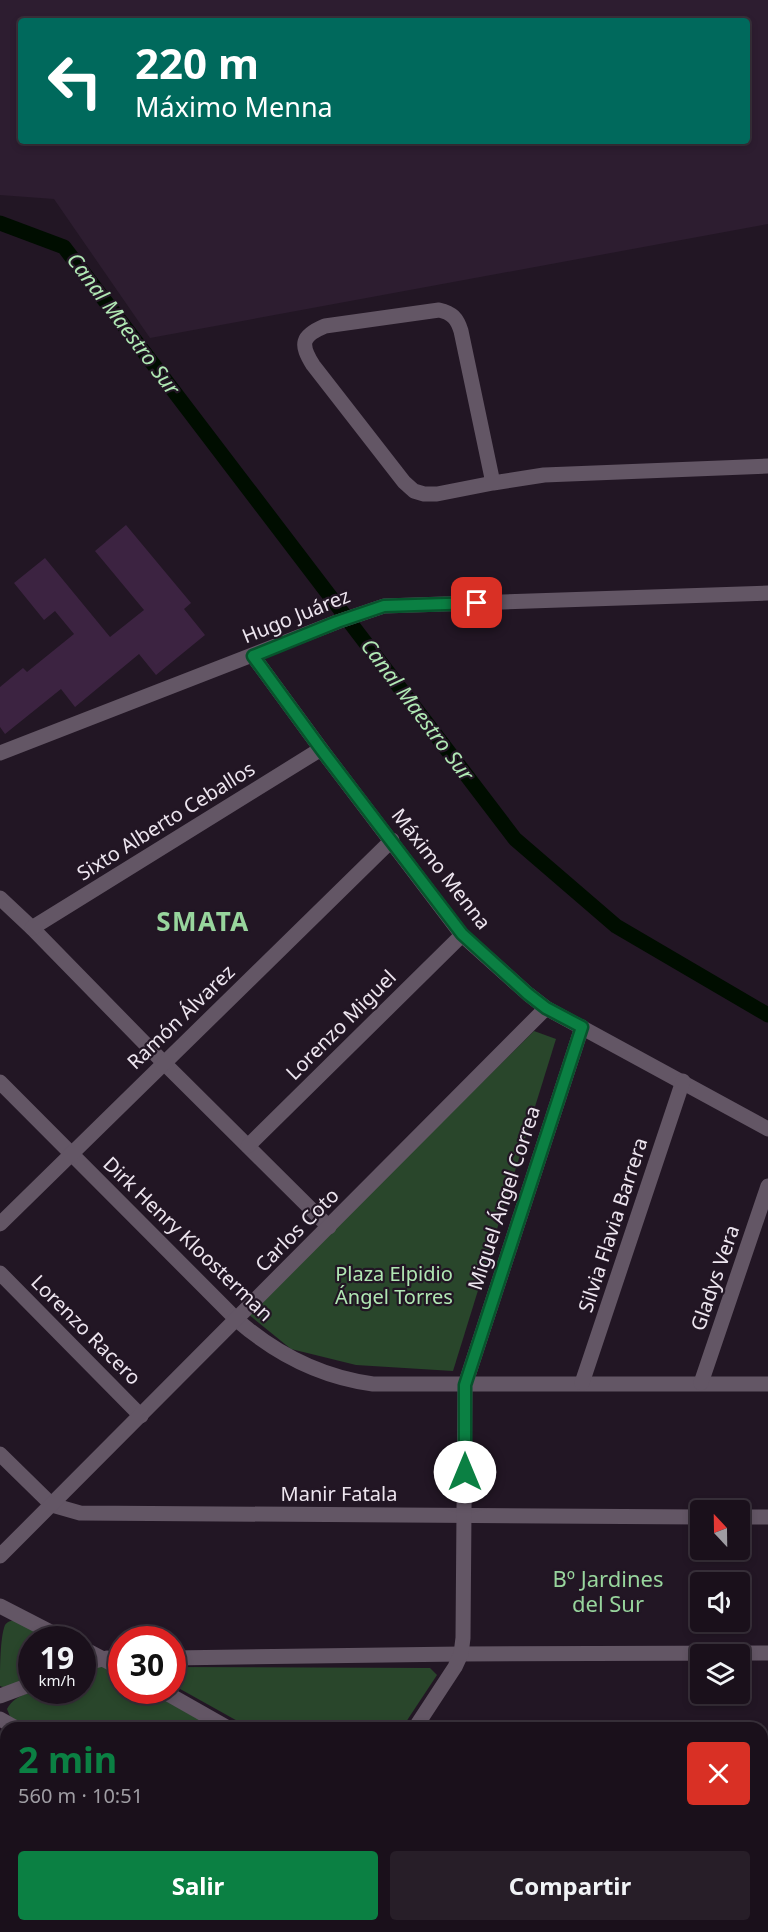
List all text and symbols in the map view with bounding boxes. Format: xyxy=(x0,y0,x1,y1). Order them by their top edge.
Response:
text: 220 m xyxy=(135,34,259,91)
icon: left xyxy=(36,42,114,120)
text: Máximo Menna xyxy=(135,88,333,125)
water label: Canal Maestro Sur xyxy=(61,246,188,402)
pin xyxy=(451,577,502,628)
street label: Hugo Juárez xyxy=(238,582,354,649)
icon: arrive xyxy=(460,586,493,619)
water label: Canal Maestro Sur xyxy=(355,632,482,788)
street label: Sixto Alberto Ceballos xyxy=(72,755,260,886)
street label: Máximo Menna xyxy=(386,803,497,935)
district label: SMATA xyxy=(156,903,250,939)
street label: Ramón Álvarez xyxy=(121,958,240,1075)
street label: Lorenzo Miguel xyxy=(280,964,402,1086)
street label: Miguel Ángel Correa xyxy=(461,1102,546,1293)
street label: Silvia Flavia Barrera xyxy=(572,1134,654,1316)
street label: Dirk Henry Kloosterman xyxy=(98,1150,279,1327)
street label: Carlos Coto xyxy=(249,1182,344,1277)
street label: Gladys Vera xyxy=(684,1221,745,1334)
park label: Plaza Elpidio Ángel Torres xyxy=(335,1260,453,1310)
street label: Lorenzo Racero xyxy=(25,1269,147,1391)
position arrow xyxy=(433,1440,497,1504)
street label: Manir Fatala xyxy=(281,1480,397,1507)
north arrow xyxy=(690,1500,750,1560)
map controls xyxy=(690,1500,750,1704)
district label: Bº Jardines del Sur xyxy=(552,1563,664,1618)
button: sound xyxy=(690,1572,750,1632)
speed limit sign: 30 xyxy=(108,1626,186,1704)
text: 19 xyxy=(40,1637,74,1678)
button: layers xyxy=(690,1644,750,1704)
text: km/h xyxy=(39,1670,75,1690)
text: 2 min xyxy=(18,1735,117,1784)
button: close xyxy=(687,1742,750,1805)
text: 560 m · 10:51 xyxy=(18,1782,143,1809)
button: Salir xyxy=(18,1851,378,1920)
button: Compartir xyxy=(390,1851,750,1920)

